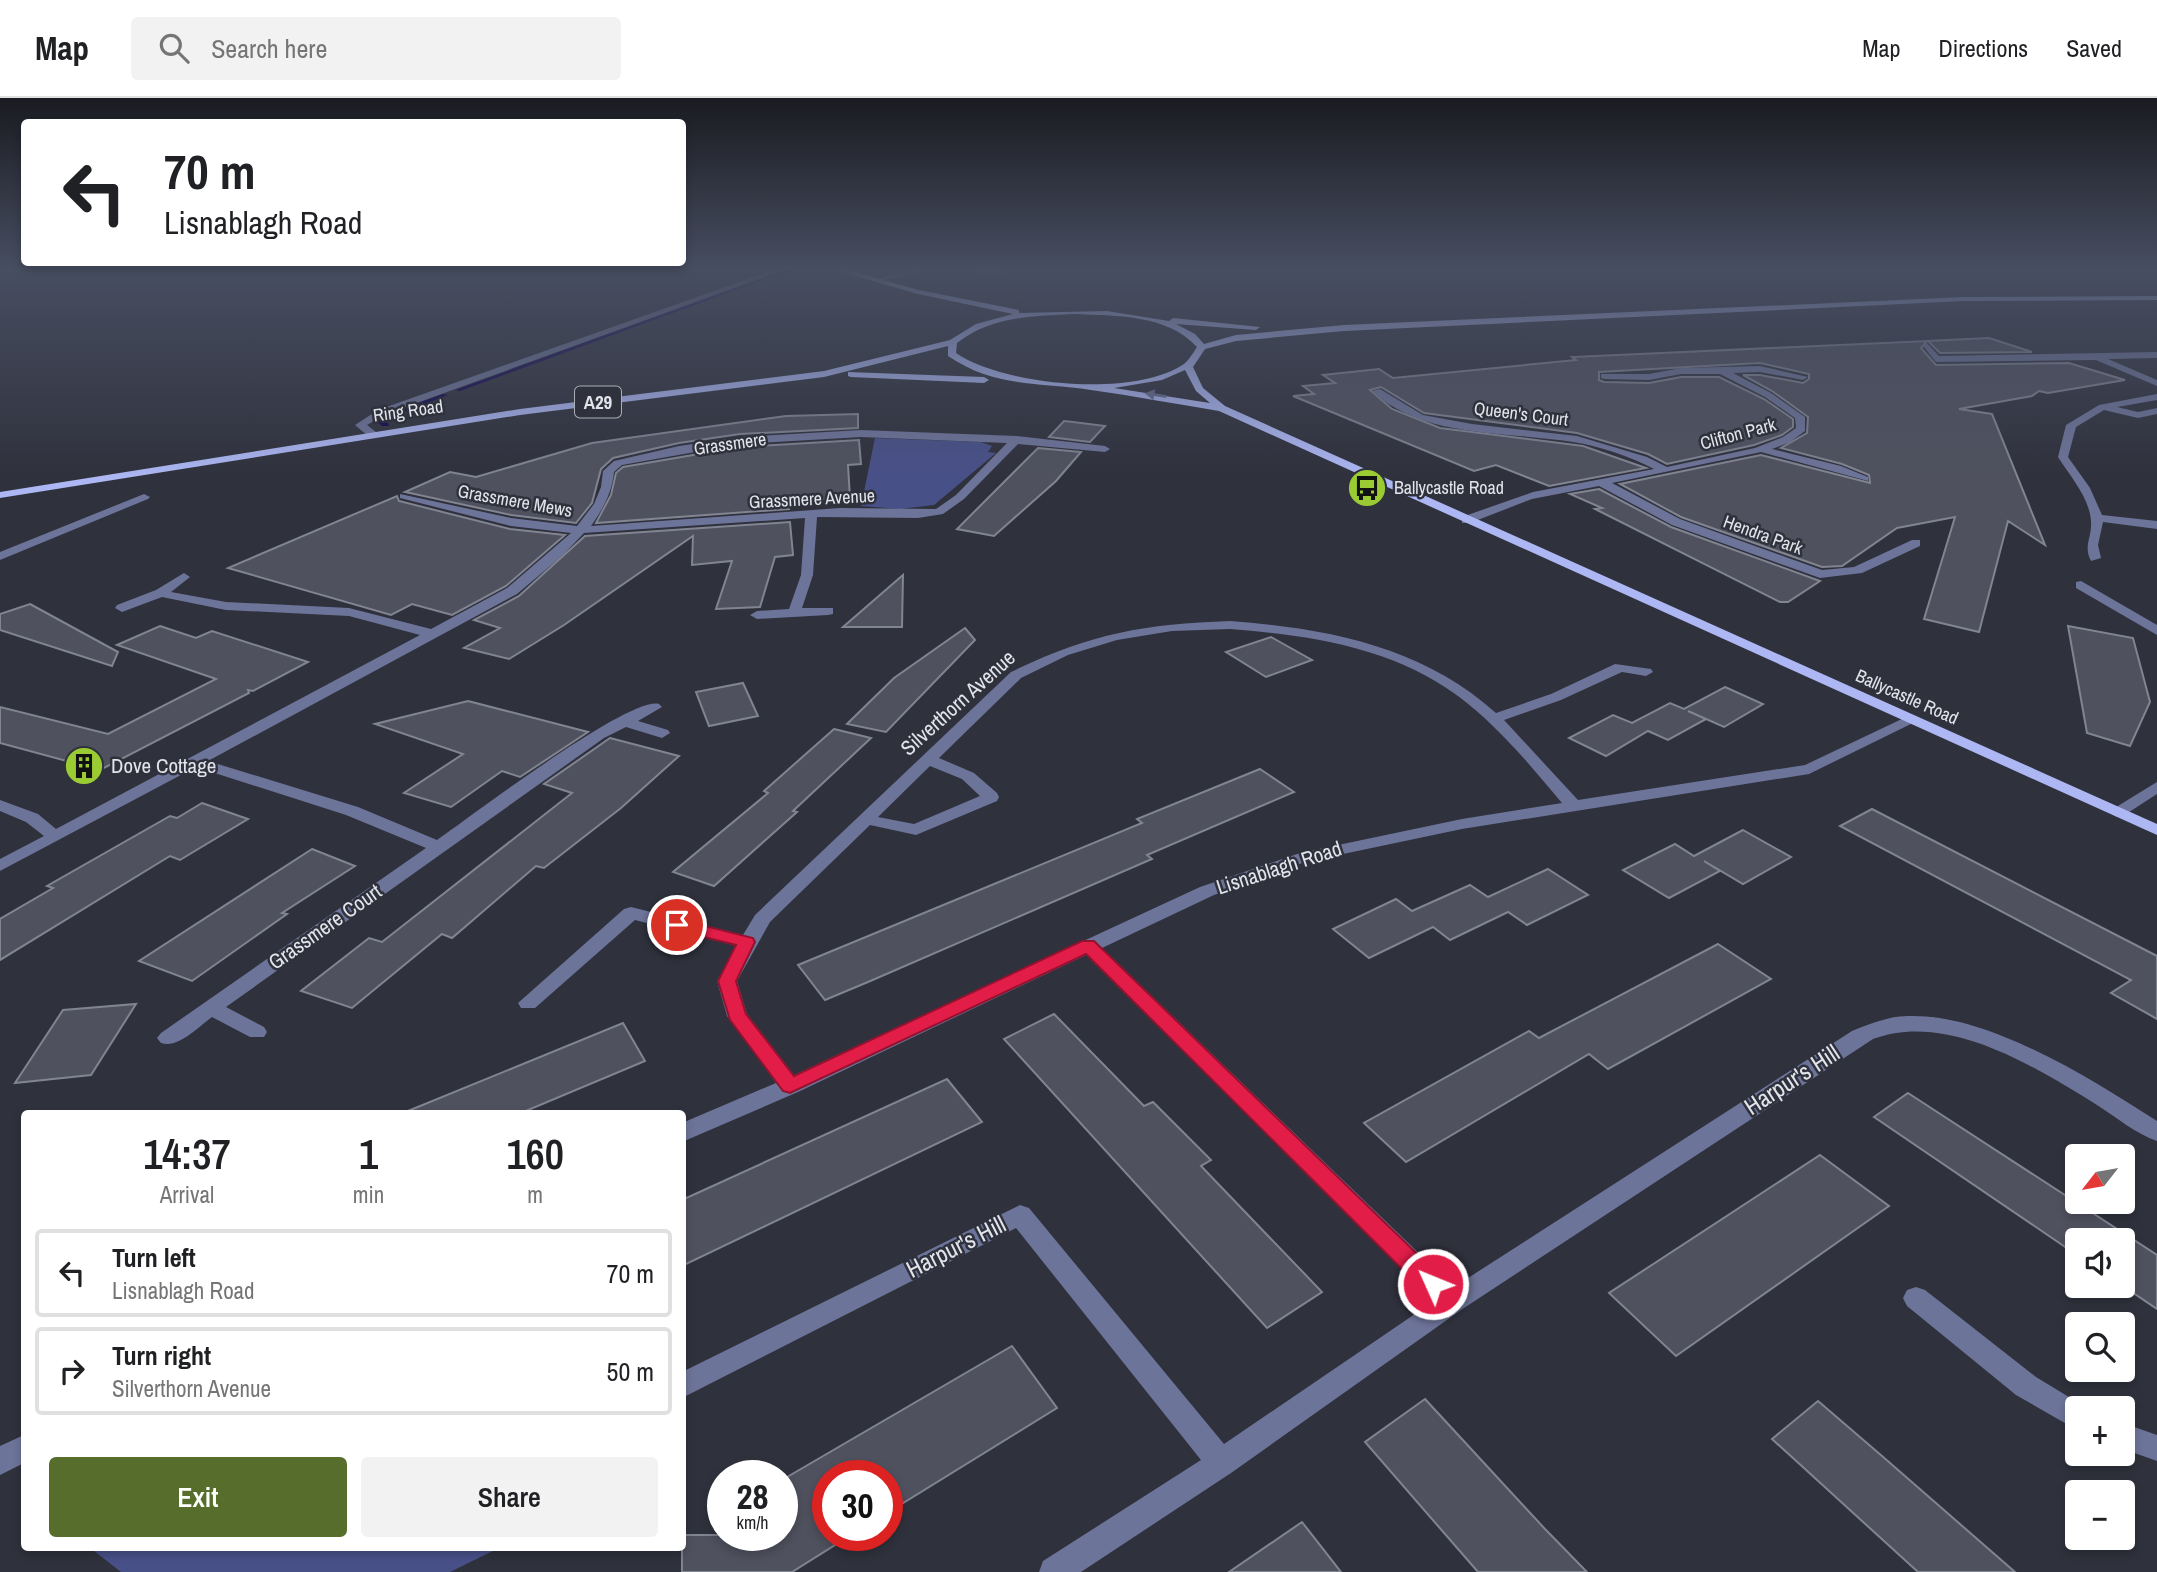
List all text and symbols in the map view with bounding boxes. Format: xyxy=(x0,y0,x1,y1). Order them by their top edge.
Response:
search box xyxy=(131,17,621,80)
text: Map xyxy=(35,26,89,70)
icon: search xyxy=(155,29,193,67)
text: Search here xyxy=(211,31,327,66)
text: Map xyxy=(1862,32,1900,64)
text: Directions xyxy=(1938,32,2028,64)
text: Saved xyxy=(2066,32,2122,64)
text: 70 m xyxy=(164,138,256,204)
icon: left xyxy=(49,147,140,238)
text: Lisnablagh Road xyxy=(164,201,362,244)
road number: A29 xyxy=(575,386,621,418)
one-way arrow xyxy=(1145,389,1167,400)
street label: Ring Road xyxy=(371,393,445,428)
street label: Queen's Court xyxy=(1473,395,1570,432)
street label: Clifton Park xyxy=(1697,411,1779,456)
street label: Grassmere xyxy=(692,426,768,461)
bus stop icon: Ballycastle Road xyxy=(1346,467,1388,509)
place label: Ballycastle Road xyxy=(1394,475,1504,500)
street label: Grassmere Mews xyxy=(456,478,574,523)
street label: Grassmere Avenue xyxy=(748,483,876,514)
street label: Hendra Park xyxy=(1720,509,1807,561)
street label: Silverthorn Avenue xyxy=(894,643,1021,762)
street label: Ballycastle Road xyxy=(1852,663,1963,730)
building icon: Dove Cottage xyxy=(63,745,105,787)
place label: Dove Cottage xyxy=(111,751,216,780)
street label: Lisnablagh Road xyxy=(1212,834,1345,901)
street label: Grassmere Court xyxy=(262,877,387,976)
pin xyxy=(647,895,707,955)
icon: arrive xyxy=(658,906,696,944)
street label: Harpur's Hill xyxy=(1738,1036,1845,1122)
text: 14:37 xyxy=(143,1126,231,1182)
text: 1 xyxy=(359,1126,378,1182)
text: 160 xyxy=(506,1126,564,1182)
north arrow xyxy=(2065,1144,2135,1214)
map controls xyxy=(2065,1144,2135,1550)
text: Arrival xyxy=(160,1179,214,1210)
text: min xyxy=(353,1179,384,1210)
text: m xyxy=(527,1179,543,1210)
street label: Harpur's Hill xyxy=(900,1207,1011,1285)
button: sound xyxy=(2065,1228,2135,1298)
text: Turn left xyxy=(112,1240,196,1275)
position arrow xyxy=(1396,1247,1470,1321)
icon: left xyxy=(53,1254,91,1292)
text: 70 m xyxy=(607,1256,654,1291)
text: Lisnablagh Road xyxy=(112,1275,255,1306)
button: search xyxy=(2065,1312,2135,1382)
text: Turn right xyxy=(112,1338,211,1373)
icon: right xyxy=(53,1352,91,1390)
text: 50 m xyxy=(607,1354,654,1389)
text: Silverthorn Avenue xyxy=(112,1373,271,1404)
button: + xyxy=(2065,1396,2135,1466)
button: Exit xyxy=(49,1457,347,1537)
button: Share xyxy=(361,1457,658,1537)
speed limit sign: 30 xyxy=(812,1460,903,1551)
text: 28 xyxy=(737,1473,768,1520)
button: − xyxy=(2065,1480,2135,1550)
text: km/h xyxy=(737,1510,769,1535)

